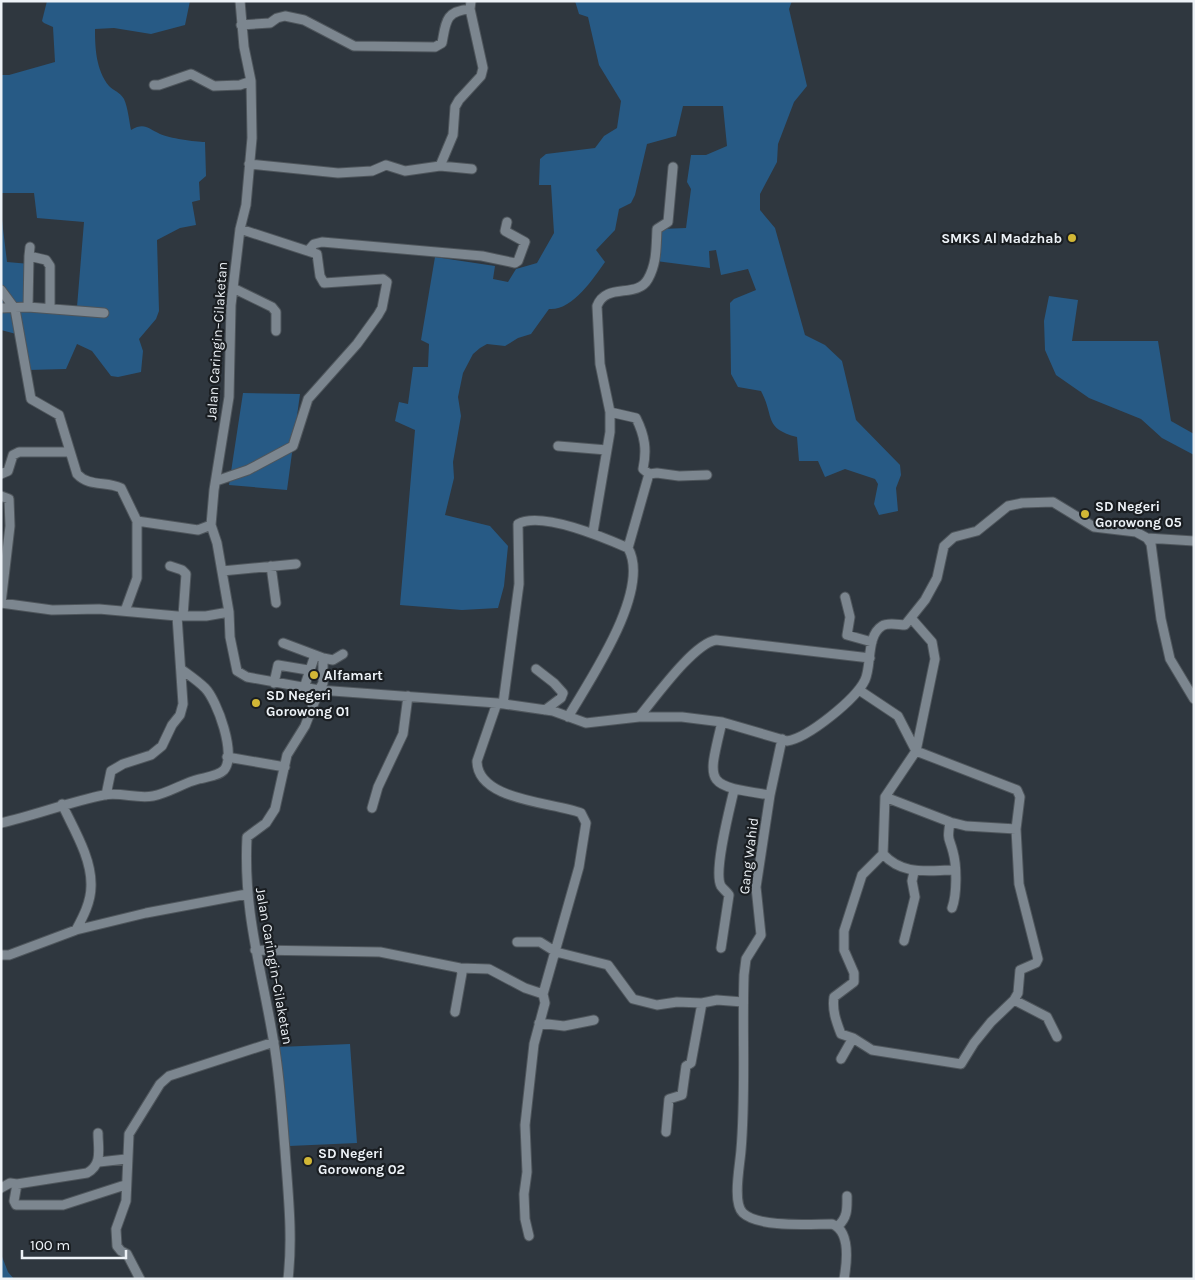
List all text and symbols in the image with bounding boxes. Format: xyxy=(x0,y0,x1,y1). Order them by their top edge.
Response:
place label: SMKS Al Madzhab xyxy=(941,230,1062,247)
marker: SMKS Al Madzhab xyxy=(1066,232,1078,244)
street label: Jalan Caringin–Cilaketan xyxy=(203,261,231,421)
place label: SD Negeri Gorowong 05 xyxy=(1095,498,1182,531)
marker: SD Negeri Gorowong 05 xyxy=(1079,508,1091,520)
place label: Alfamart xyxy=(324,667,383,684)
marker: Alfamart xyxy=(308,669,320,681)
place label: SD Negeri Gorowong 01 xyxy=(266,687,350,720)
marker: SD Negeri Gorowong 01 xyxy=(250,697,262,709)
street label: Gang Wahid xyxy=(736,817,762,895)
street label: Jalan Caringin–Cilaketan xyxy=(252,886,296,1046)
place label: SD Negeri Gorowong 02 xyxy=(318,1145,405,1178)
marker: SD Negeri Gorowong 02 xyxy=(302,1155,314,1167)
scale bar xyxy=(22,1228,126,1260)
text: 100 m xyxy=(30,1236,70,1254)

